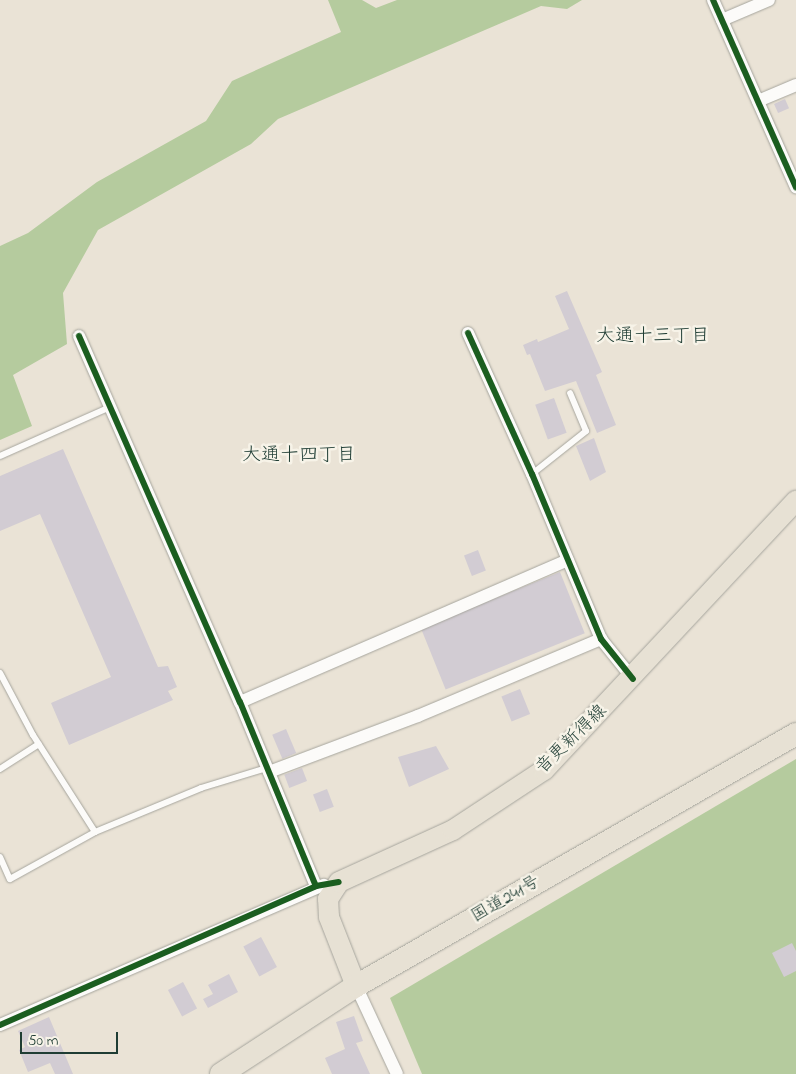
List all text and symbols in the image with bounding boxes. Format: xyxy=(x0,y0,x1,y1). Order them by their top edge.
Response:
district label: 大通十三丁目 xyxy=(596,326,710,348)
district label: 大通十四丁目 xyxy=(242,445,356,467)
street label: 音更新得線 xyxy=(532,701,612,779)
street label: 国道241号 xyxy=(468,872,544,928)
scale bar xyxy=(22,1022,120,1054)
text: 50 m xyxy=(28,1030,58,1052)

